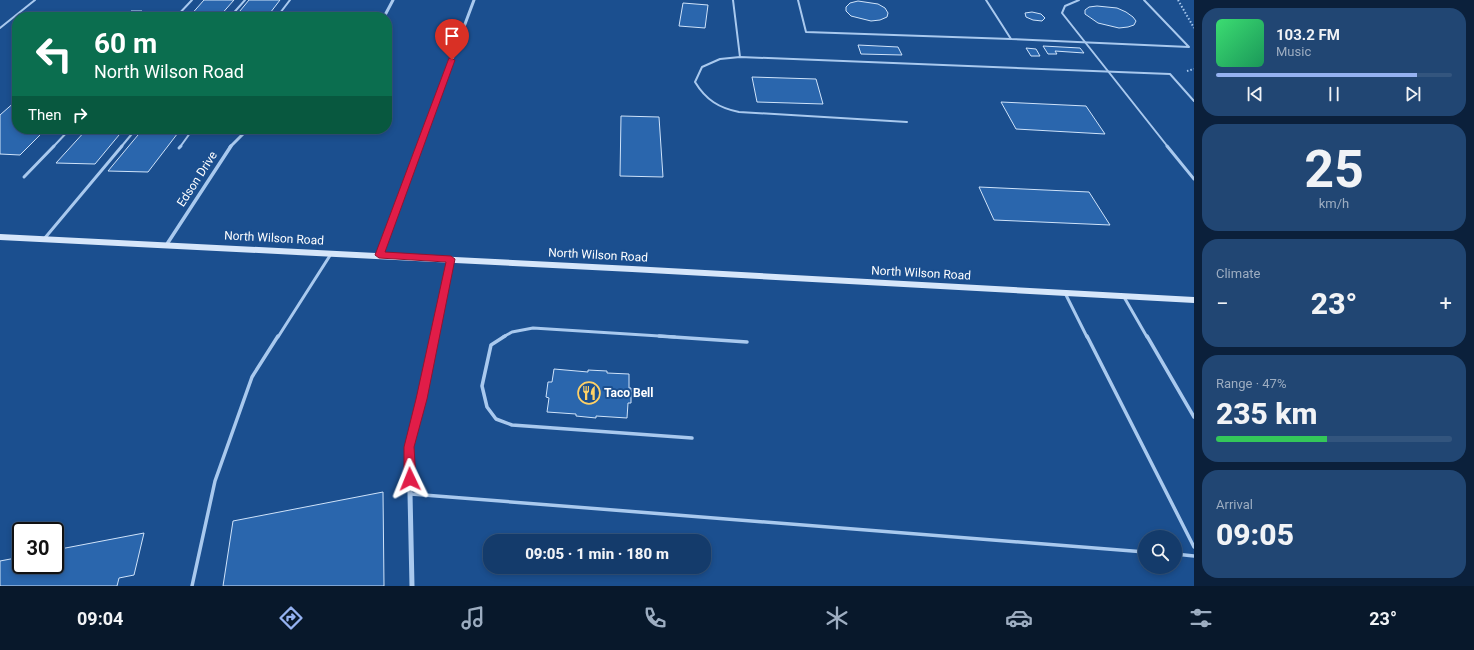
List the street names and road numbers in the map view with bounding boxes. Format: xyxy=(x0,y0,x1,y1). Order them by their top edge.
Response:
street label: Edson Drive xyxy=(174,149,220,209)
street label: North Wilson Road xyxy=(224,228,324,248)
street label: North Wilson Road xyxy=(548,245,648,265)
street label: North Wilson Road xyxy=(871,263,971,283)

